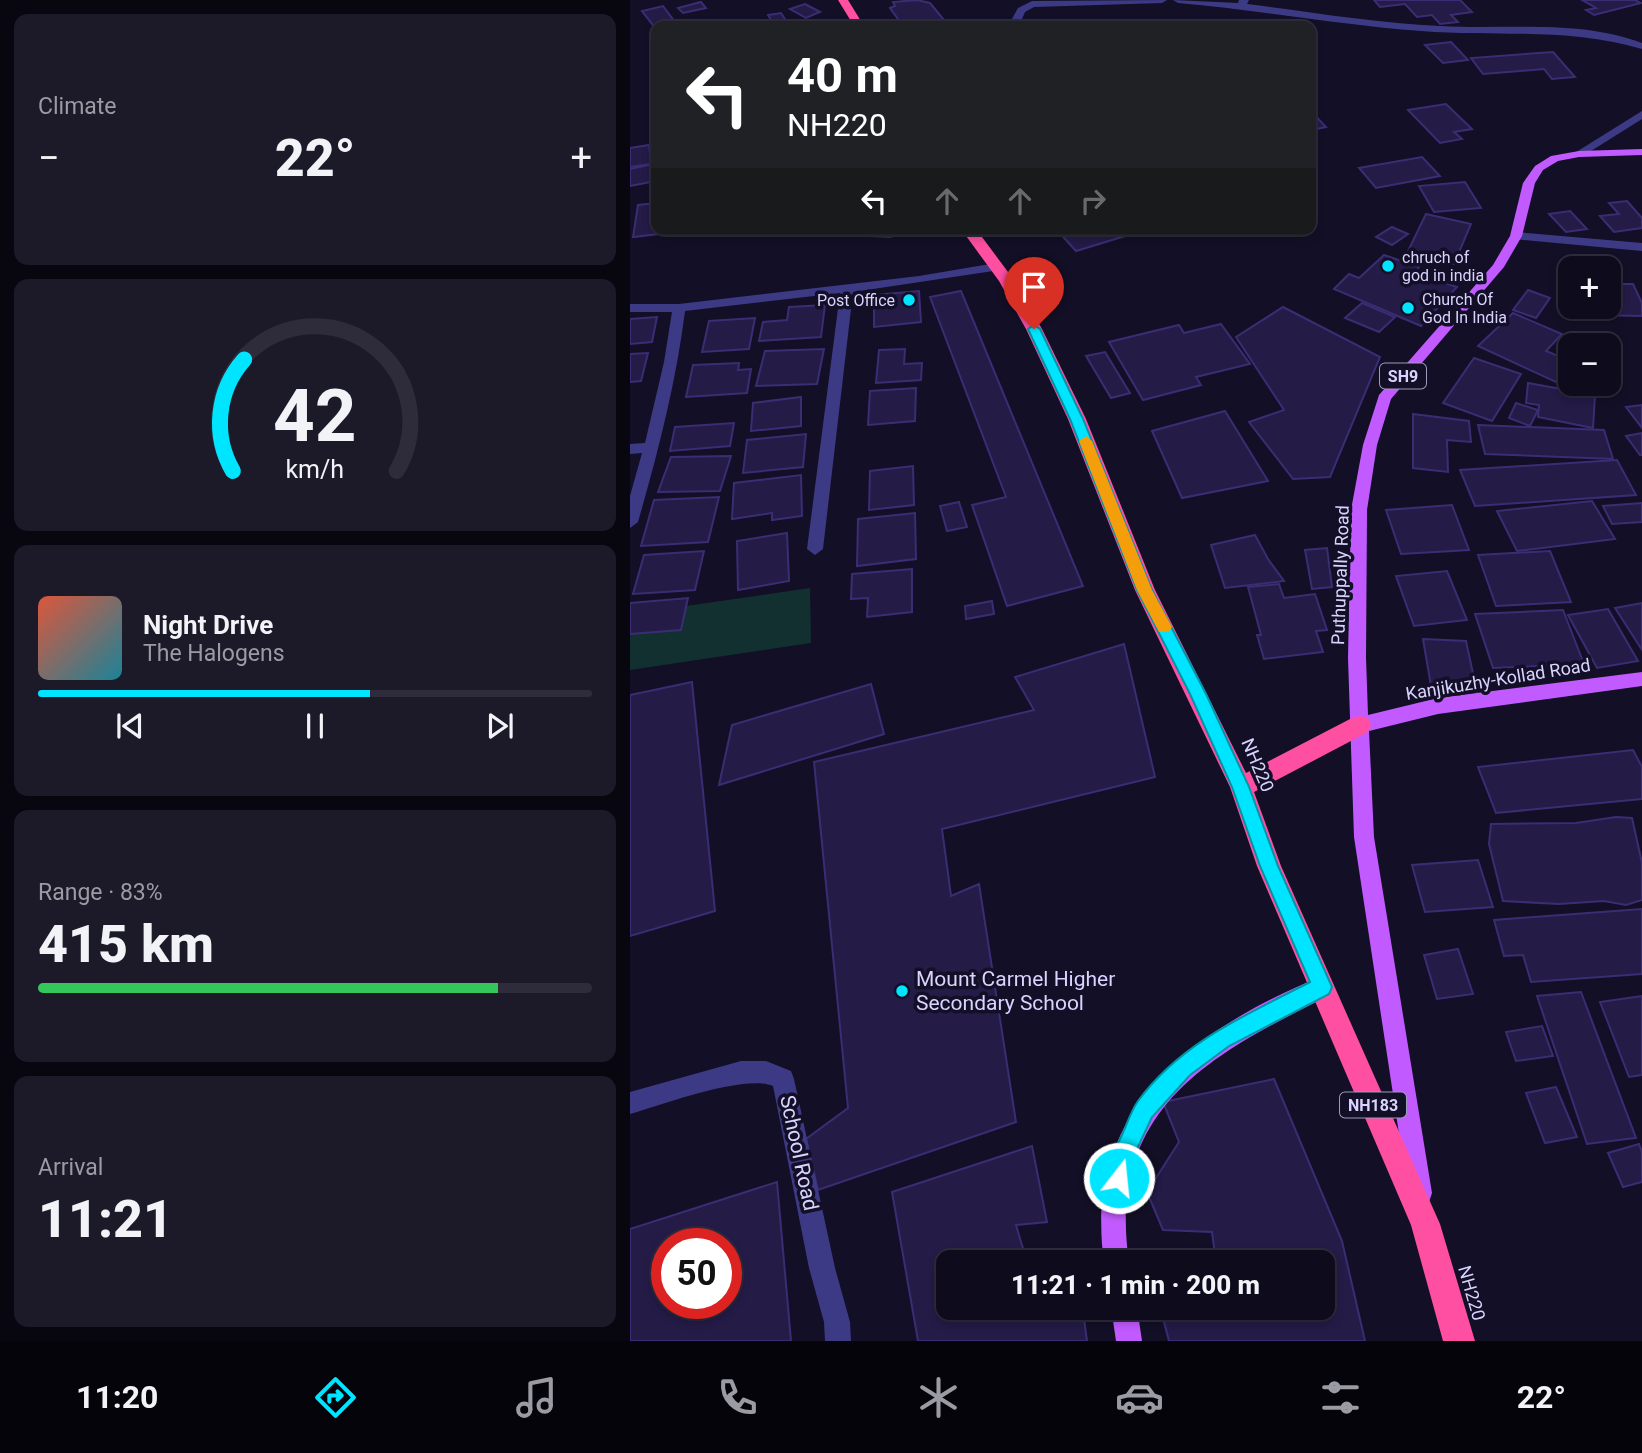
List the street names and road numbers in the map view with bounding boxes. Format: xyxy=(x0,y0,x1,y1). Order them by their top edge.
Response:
road number: SH9 xyxy=(1380,364,1426,388)
street label: Puthuppally Road xyxy=(1327,505,1353,645)
street label: Kanjikuzhy-Kollad Road xyxy=(1404,654,1592,704)
street label: NH220 xyxy=(1237,735,1279,795)
road number: NH183 xyxy=(1340,1092,1406,1118)
street label: School Road xyxy=(775,1093,823,1213)
street label: NH220 xyxy=(1454,1263,1490,1323)

